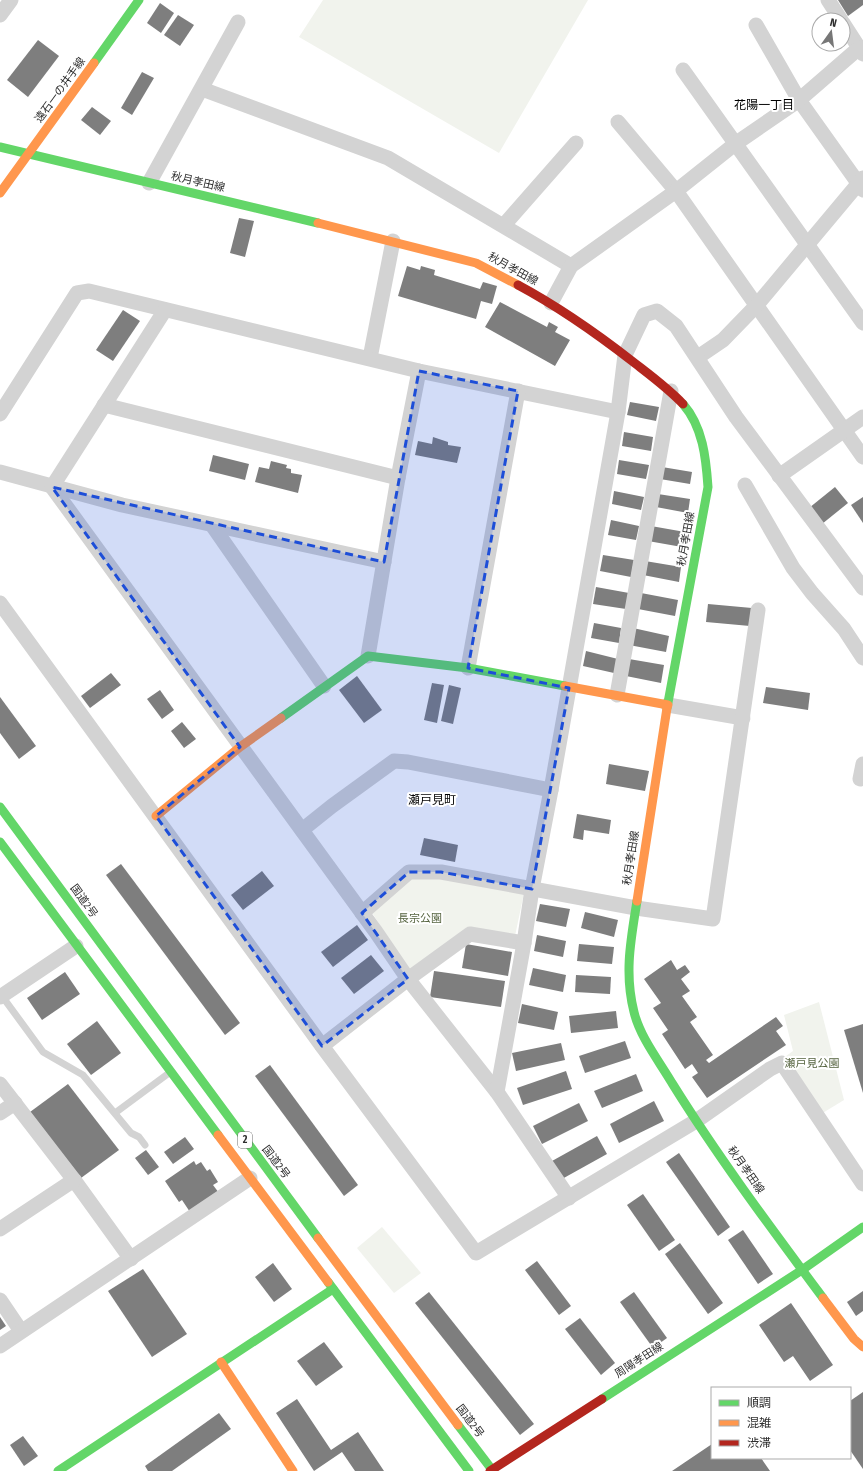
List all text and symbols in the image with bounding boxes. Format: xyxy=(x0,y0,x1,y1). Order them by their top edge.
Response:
north arrow xyxy=(811,12,851,52)
text: N xyxy=(829,16,838,30)
street label: 遠石一の井手線 xyxy=(32,55,88,125)
district label: 花陽一丁目 xyxy=(734,98,794,112)
street label: 秋月孝田線 xyxy=(170,169,226,195)
street label: 秋月孝田線 xyxy=(486,250,540,288)
street label: 秋月孝田線 xyxy=(675,511,697,567)
district label: 瀬戸見町 xyxy=(408,793,456,807)
street label: 秋月孝田線 xyxy=(620,830,642,886)
street label: 国道2号 xyxy=(68,882,100,920)
park label: 長宗公園 xyxy=(398,912,442,925)
park label: 瀬戸見公園 xyxy=(785,1057,840,1070)
road number: 2 xyxy=(238,1132,252,1148)
street label: 国道2号 xyxy=(259,1143,293,1181)
street label: 秋月孝田線 xyxy=(725,1144,767,1196)
street label: 周陽孝田線 xyxy=(612,1340,666,1380)
legend xyxy=(711,1387,851,1459)
text: 順調 xyxy=(747,1396,771,1410)
street label: 国道2号 xyxy=(453,1402,487,1440)
text: 混雑 xyxy=(747,1416,771,1430)
text: 渋滞 xyxy=(747,1436,771,1450)

